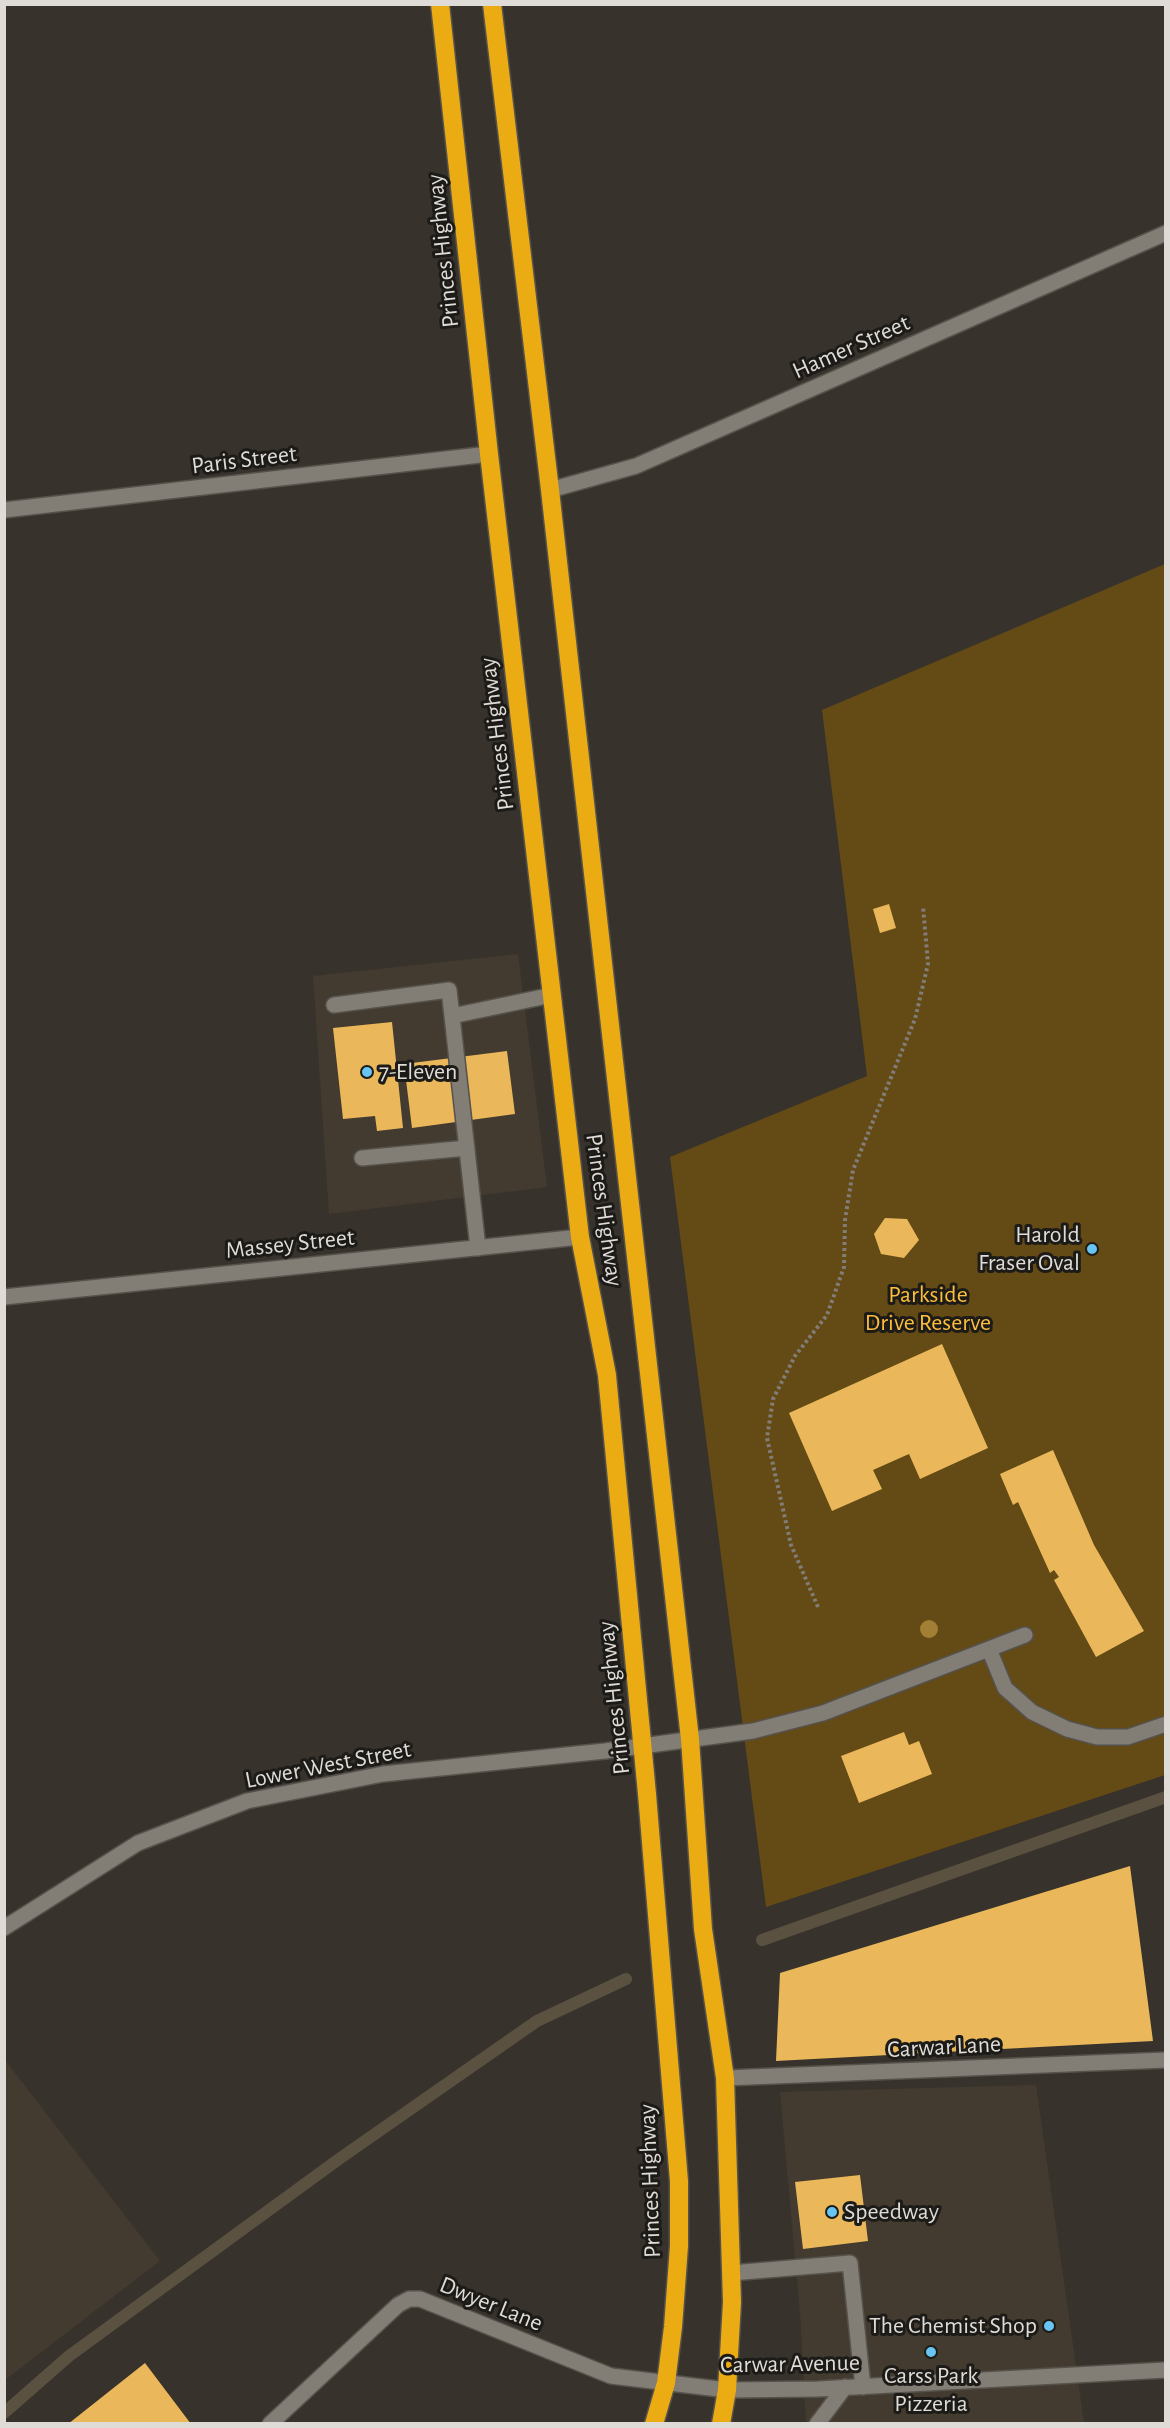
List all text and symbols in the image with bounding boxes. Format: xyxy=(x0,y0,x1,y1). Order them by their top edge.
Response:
street label: Princes Highway xyxy=(421,173,465,329)
street label: Hamer Street xyxy=(788,308,914,386)
street label: Paris Street xyxy=(190,439,298,481)
street label: Princes Highway xyxy=(473,656,521,812)
place label: 7-Eleven xyxy=(379,1058,457,1086)
marker: 7-Eleven xyxy=(360,1065,374,1079)
street label: Princes Highway xyxy=(579,1132,629,1288)
place label: Harold Fraser Oval xyxy=(978,1221,1080,1277)
street label: Massey Street xyxy=(224,1223,356,1265)
marker: Harold Fraser Oval xyxy=(1085,1242,1099,1256)
park label: Parkside Drive Reserve xyxy=(865,1281,991,1337)
street label: Princes Highway xyxy=(592,1620,636,1776)
street label: Lower West Street xyxy=(243,1735,413,1795)
street label: Carwar Lane xyxy=(886,2030,1002,2064)
street label: Princes Highway xyxy=(633,2104,667,2258)
place label: Speedway xyxy=(844,2198,939,2226)
marker: Speedway xyxy=(825,2205,839,2219)
street label: Dwyer Lane xyxy=(435,2270,547,2338)
place label: The Chemist Shop xyxy=(869,2312,1037,2340)
marker: The Chemist Shop xyxy=(1042,2319,1056,2333)
marker: Carss Park Pizzeria xyxy=(924,2345,938,2359)
street label: Carwar Avenue xyxy=(720,2348,860,2380)
place label: Carss Park Pizzeria xyxy=(884,2362,978,2418)

